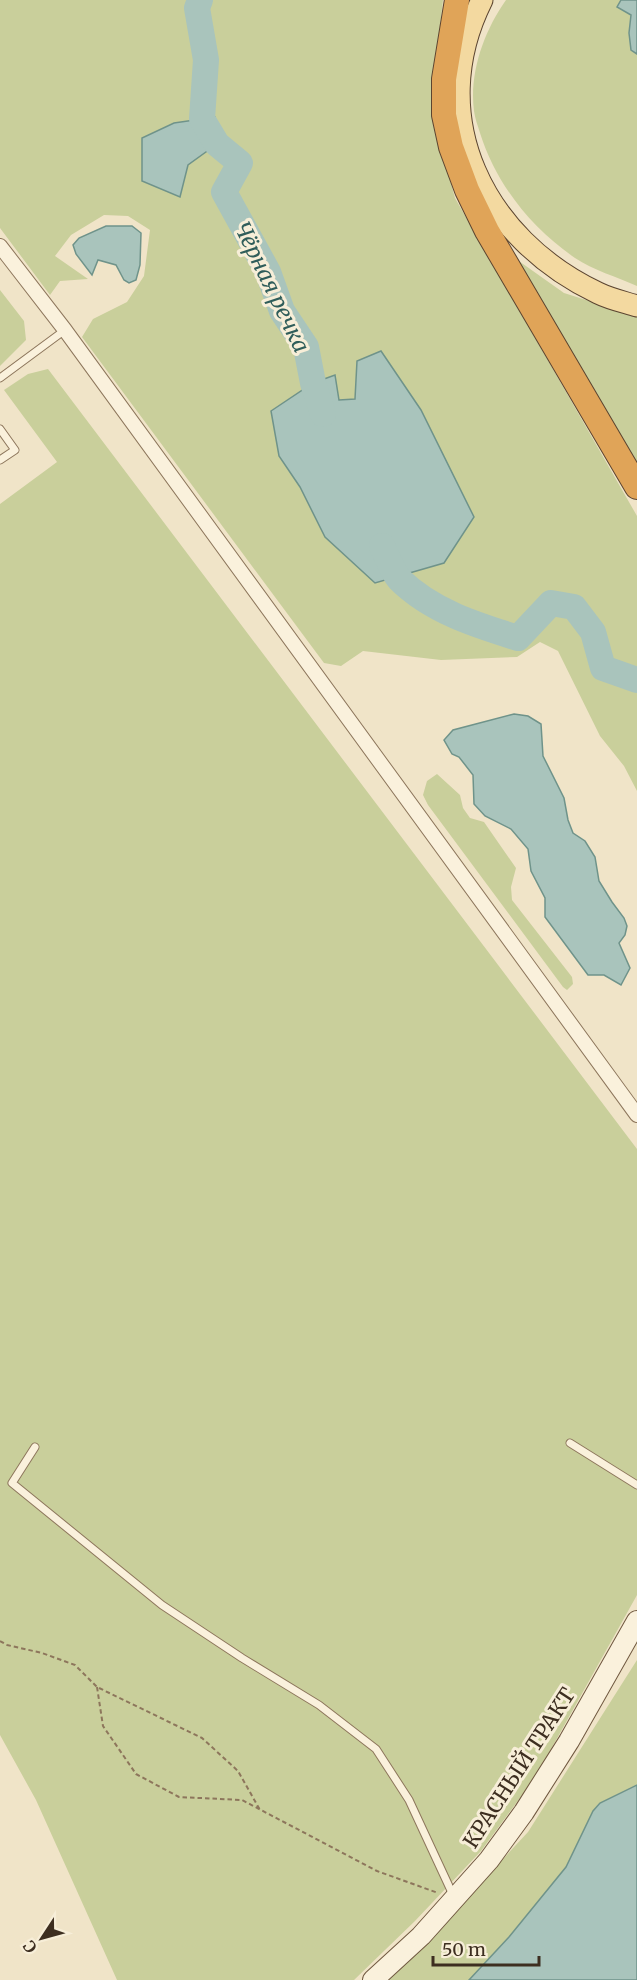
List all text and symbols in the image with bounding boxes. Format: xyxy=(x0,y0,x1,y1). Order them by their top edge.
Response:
water label: Чёрная речка xyxy=(228,217,316,357)
street label: КРАСНЫЙ ТРАКТ xyxy=(457,1682,581,1853)
north arrow xyxy=(12,1908,72,1968)
scale bar xyxy=(433,1929,540,1967)
text: С xyxy=(19,1937,41,1957)
text: 50 m xyxy=(442,1938,486,1961)

